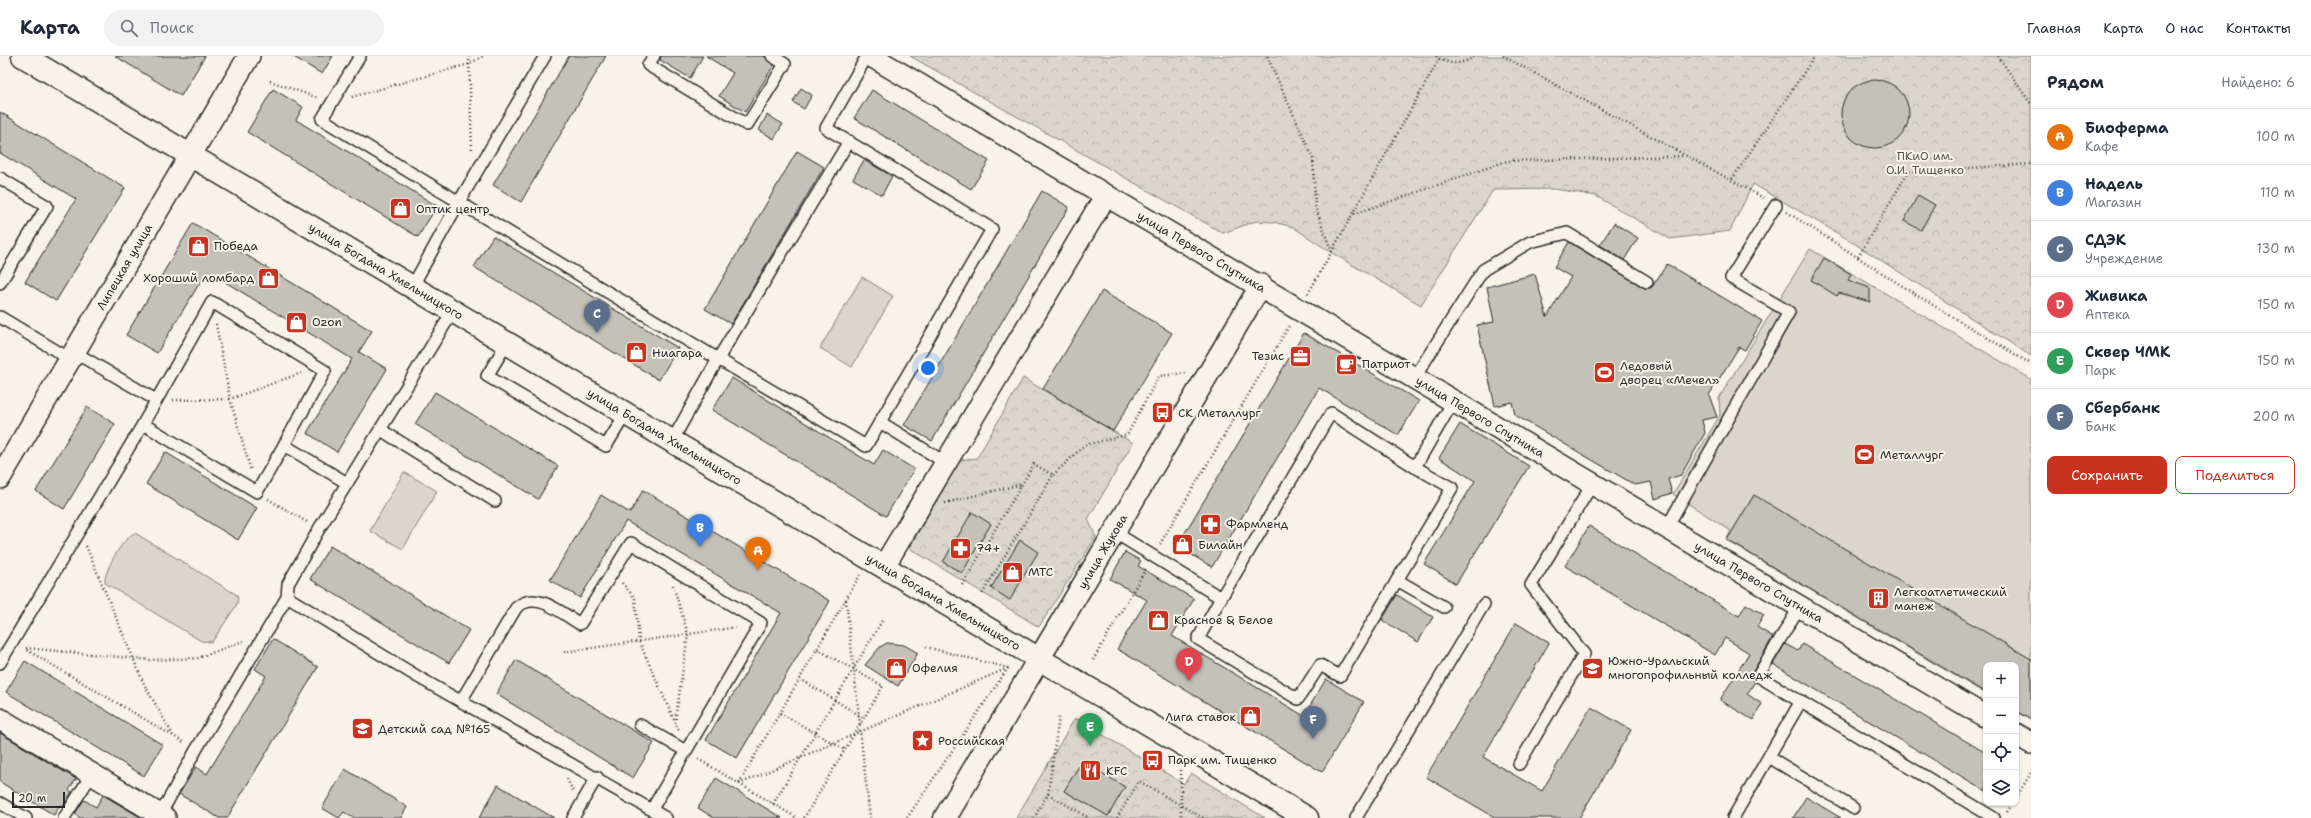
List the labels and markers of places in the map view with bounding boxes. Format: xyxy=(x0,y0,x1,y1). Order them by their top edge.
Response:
shop icon: Оптик центр xyxy=(388,196,414,222)
place label: Оптик центр xyxy=(416,201,490,217)
shop icon: Победа xyxy=(185,233,211,259)
place label: Победа xyxy=(214,238,258,254)
shop icon: Хороший ломбард xyxy=(256,265,282,291)
place label: Хороший ломбард xyxy=(143,270,254,286)
pin: C xyxy=(584,300,610,333)
shop icon: Ozon xyxy=(284,309,310,335)
place label: Ozon xyxy=(312,314,342,330)
shop icon: Ниагара xyxy=(624,340,650,366)
office icon: Тезис xyxy=(1287,343,1313,369)
place label: Ниагара xyxy=(652,345,703,361)
place label: Тезис xyxy=(1252,348,1284,364)
cafe icon: Патриот xyxy=(1333,351,1359,377)
place label: Патриот xyxy=(1362,356,1411,372)
place label: Ледовый дворец «Мечел» xyxy=(1620,358,1720,388)
sports icon: Ледовый дворец «Мечел» xyxy=(1592,360,1618,386)
bus stop icon: СК Металлург xyxy=(1150,400,1176,426)
place label: СК Металлург xyxy=(1178,405,1261,421)
sports icon: Металлург xyxy=(1851,442,1877,468)
place label: Металлург xyxy=(1880,447,1944,463)
pharmacy icon: Фармленд xyxy=(1197,511,1223,537)
pin: B xyxy=(687,514,713,547)
place label: Фармленд xyxy=(1226,516,1288,532)
shop icon: Билайн xyxy=(1170,532,1196,558)
pharmacy icon: 74+ xyxy=(948,535,974,561)
pin: A xyxy=(745,537,771,570)
place label: Билайн xyxy=(1198,537,1243,553)
place label: 74+ xyxy=(976,540,1001,556)
shop icon: МТС xyxy=(1000,559,1026,585)
place label: МТС xyxy=(1028,564,1053,580)
place label: Легкоатлетический манеж xyxy=(1894,584,2007,614)
building icon: Легкоатлетический манеж xyxy=(1866,586,1892,612)
shop icon: Красное & Белое xyxy=(1146,607,1172,633)
place label: Красное & Белое xyxy=(1174,612,1273,628)
pin: D xyxy=(1176,648,1202,681)
place label: Южно-Уральский многопрофильный колледж xyxy=(1608,653,1772,683)
shop icon: Офелия xyxy=(883,655,909,681)
school or university icon: Южно-Уральский многопрофильный колледж xyxy=(1579,655,1605,681)
place label: Офелия xyxy=(912,660,958,676)
shop icon: Лига ставок xyxy=(1238,704,1264,730)
pin: F xyxy=(1300,706,1326,739)
place label: Лига ставок xyxy=(1165,709,1237,725)
pin: E xyxy=(1077,713,1103,746)
school or university icon: Детский сад №165 xyxy=(349,716,375,742)
place label: Детский сад №165 xyxy=(378,721,490,737)
place icon: Российская xyxy=(910,728,936,754)
place label: Российская xyxy=(938,733,1005,749)
bus stop icon: Парк им. Тищенко xyxy=(1140,747,1166,773)
place label: Парк им. Тищенко xyxy=(1168,752,1277,768)
restaurant icon: KFC xyxy=(1078,758,1104,784)
place label: KFC xyxy=(1106,763,1127,779)

